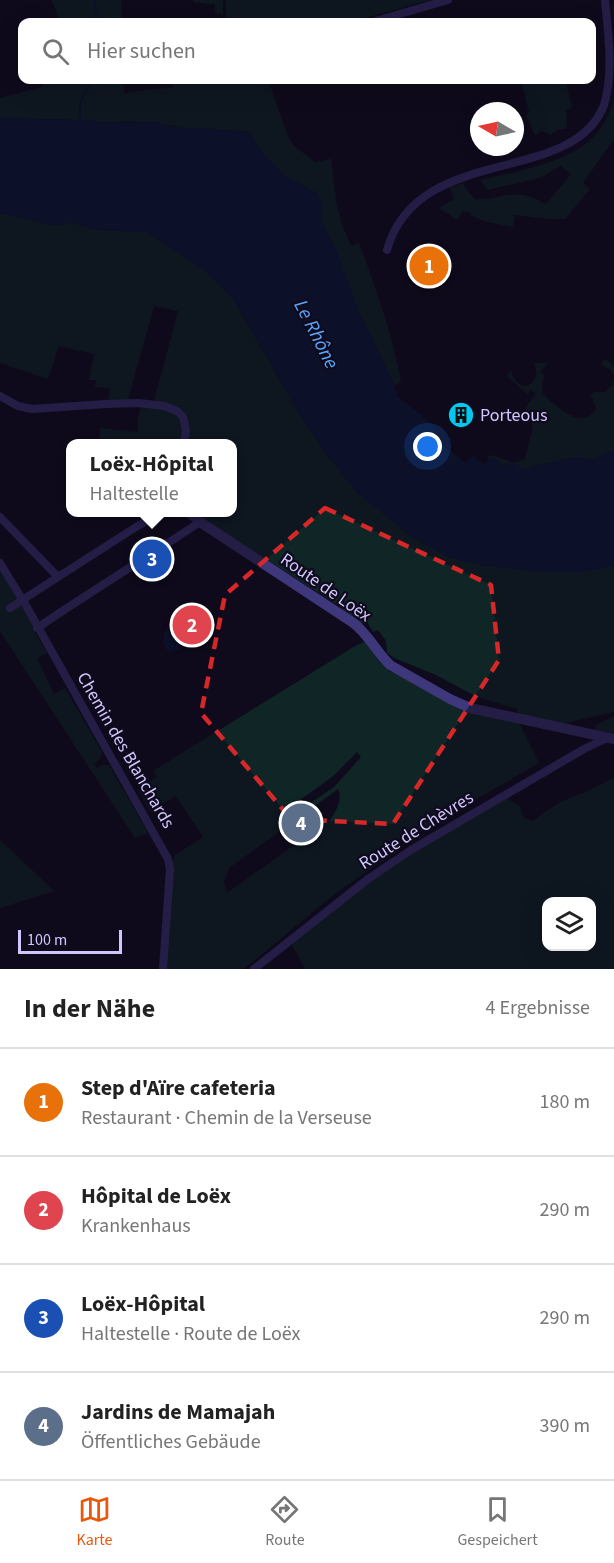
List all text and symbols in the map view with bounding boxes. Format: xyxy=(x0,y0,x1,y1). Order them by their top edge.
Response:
search box xyxy=(18,18,596,84)
icon: search xyxy=(39,35,72,68)
text: Hier suchen xyxy=(87,35,196,67)
north arrow xyxy=(470,102,524,156)
pin: 1 xyxy=(410,244,448,288)
water label: Le Rhône xyxy=(287,295,345,374)
building icon: Porteous xyxy=(446,400,476,430)
place label: Porteous xyxy=(480,403,548,428)
your location xyxy=(413,432,442,461)
popup xyxy=(66,439,237,517)
text: Loëx-Hôpital xyxy=(89,448,214,480)
text: Haltestelle xyxy=(89,480,179,508)
pin: 3 xyxy=(132,536,172,582)
street label: Route de Loëx xyxy=(275,547,376,628)
pin: 2 xyxy=(172,602,212,648)
street label: Chemin des Blanchards xyxy=(71,668,181,833)
street label: Route de Chèvres xyxy=(354,785,478,876)
pin: 4 xyxy=(282,800,320,846)
map controls xyxy=(542,897,596,951)
button: layers xyxy=(542,897,596,951)
scale bar xyxy=(18,927,122,954)
text: 100 m xyxy=(27,929,67,951)
text: In der Nähe xyxy=(24,990,155,1027)
text: 4 Ergebnisse xyxy=(485,994,590,1022)
text: Step d'Aïre cafeteria xyxy=(81,1072,276,1104)
text: 1 xyxy=(38,1088,49,1116)
text: 180 m xyxy=(540,1088,590,1116)
text: Restaurant · Chemin de la Verseuse xyxy=(81,1104,372,1132)
text: Hôpital de Loëx xyxy=(81,1180,231,1212)
text: 2 xyxy=(38,1196,49,1224)
text: 290 m xyxy=(540,1196,590,1224)
text: Krankenhaus xyxy=(81,1212,191,1240)
text: Loëx-Hôpital xyxy=(81,1288,205,1320)
text: 3 xyxy=(38,1304,49,1332)
text: 290 m xyxy=(540,1304,590,1332)
text: Haltestelle · Route de Loëx xyxy=(81,1320,300,1348)
text: Jardins de Mamajah xyxy=(81,1396,275,1428)
text: 4 xyxy=(38,1412,49,1440)
text: 390 m xyxy=(540,1412,590,1440)
text: Öffentliches Gebäude xyxy=(81,1428,261,1456)
tab: Karte xyxy=(76,1493,112,1551)
tab: Route xyxy=(265,1493,305,1551)
tab: Gespeichert xyxy=(457,1493,538,1551)

